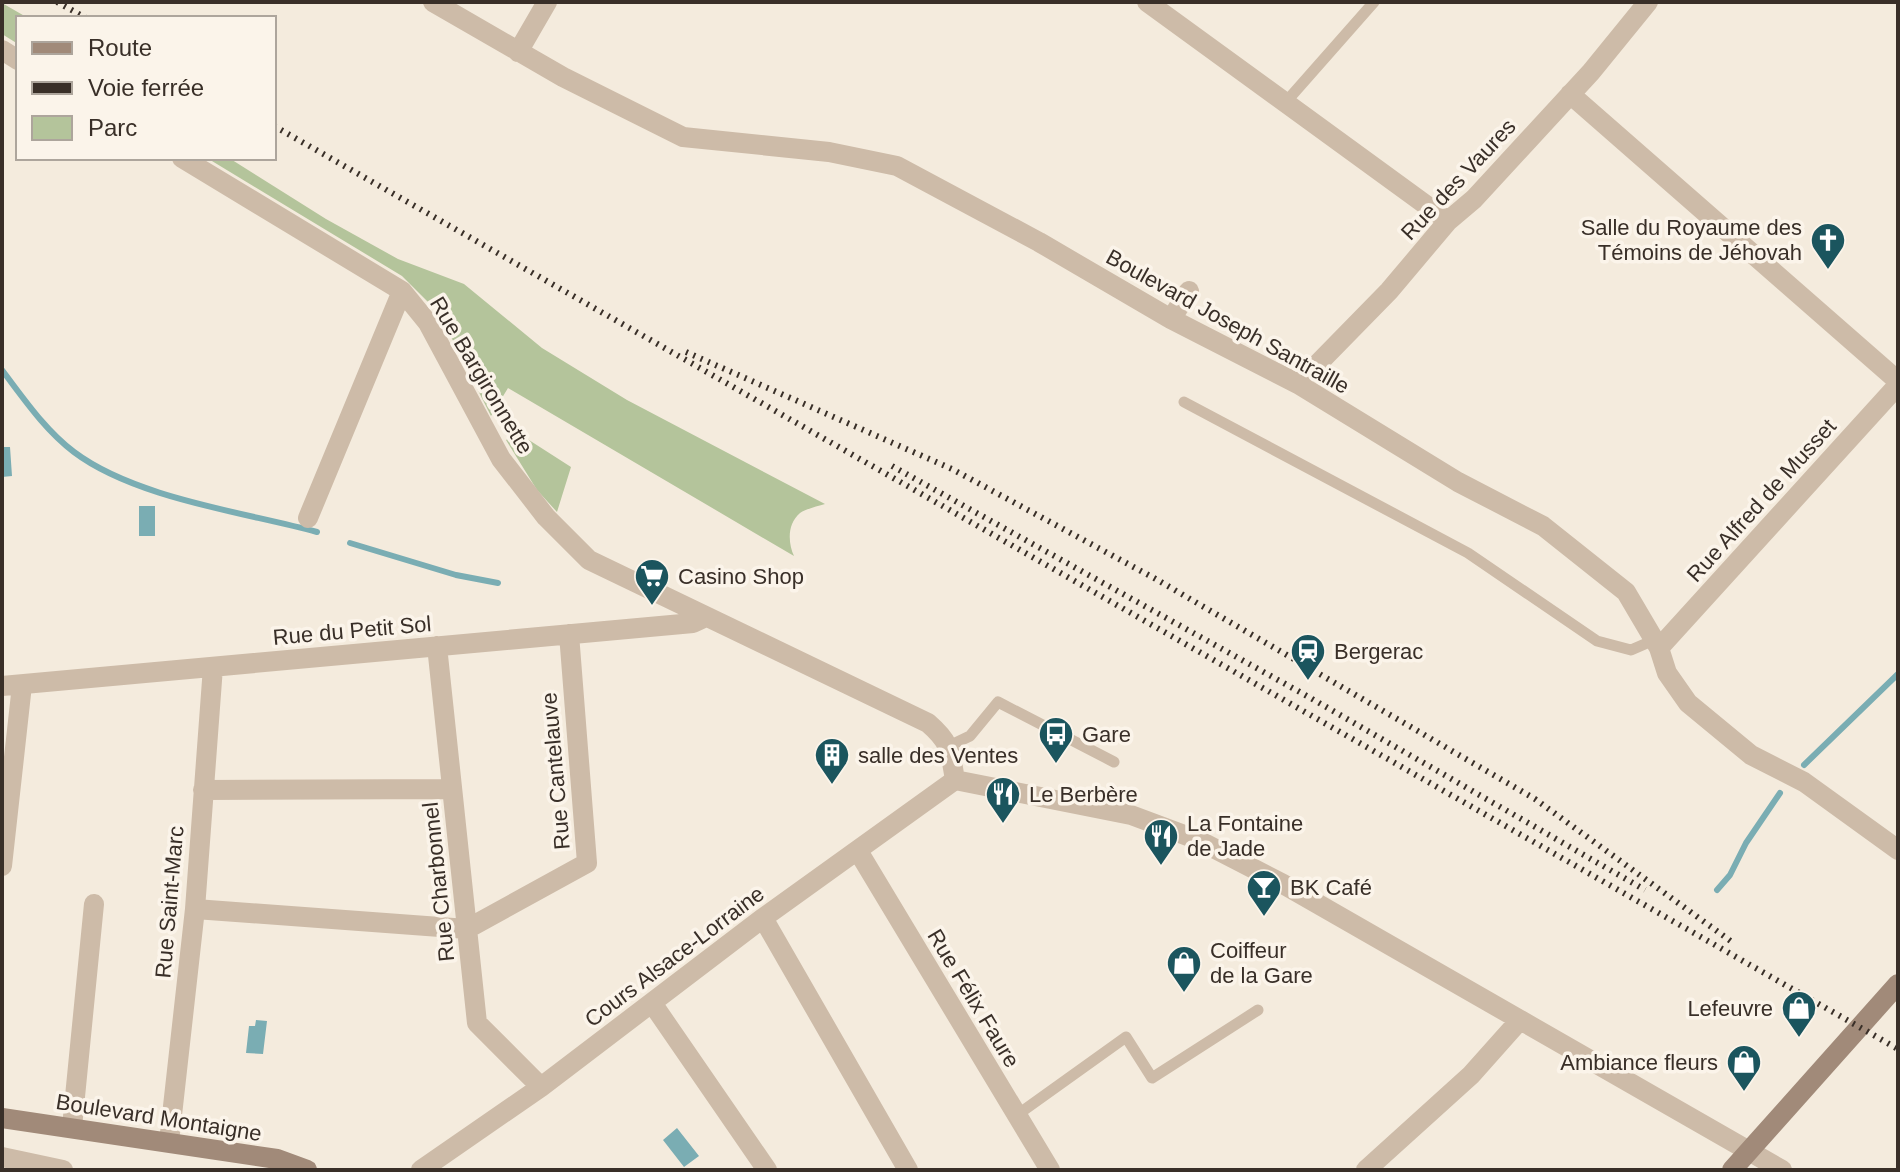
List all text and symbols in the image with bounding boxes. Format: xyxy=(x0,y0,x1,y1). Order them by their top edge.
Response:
legend xyxy=(16,16,276,160)
text: Route xyxy=(88,34,152,61)
text: Voie ferrée xyxy=(88,74,204,101)
text: Parc xyxy=(88,114,137,141)
street label: Rue des Vaures xyxy=(1396,114,1521,245)
place label: Salle du Royaume des Témoins de Jéhovah xyxy=(1581,215,1802,265)
church icon: Salle du Royaume des Témoins de Jéhovah xyxy=(1809,221,1847,271)
street label: Boulevard Joseph Santraille xyxy=(1102,244,1354,399)
street label: Rue Bargironnette xyxy=(425,292,538,458)
street label: Rue Alfred de Musset xyxy=(1682,414,1841,587)
supermarket icon: Casino Shop xyxy=(633,557,671,607)
place label: Casino Shop xyxy=(678,564,804,589)
street label: Rue du Petit Sol xyxy=(272,611,432,650)
station icon: Bergerac xyxy=(1289,632,1327,682)
place label: Bergerac xyxy=(1334,639,1423,664)
street label: Rue Cantelauve xyxy=(536,691,575,851)
bus stop icon: Gare xyxy=(1037,715,1075,765)
place label: Gare xyxy=(1082,722,1131,747)
building icon: salle des Ventes xyxy=(813,736,851,786)
place label: salle des Ventes xyxy=(858,743,1018,768)
restaurant icon: Le Berbère xyxy=(984,775,1022,825)
place label: Le Berbère xyxy=(1029,782,1138,807)
street label: Rue Charbonnel xyxy=(418,801,459,963)
place label: La Fontaine de Jade xyxy=(1187,811,1303,861)
restaurant icon: La Fontaine de Jade xyxy=(1142,817,1180,867)
street label: Rue Saint-Marc xyxy=(150,825,189,979)
bar icon: BK Café xyxy=(1245,868,1283,918)
place label: BK Café xyxy=(1290,875,1372,900)
street label: Cours Alsace-Lorraine xyxy=(580,881,769,1032)
street label: Rue Félix Faure xyxy=(923,925,1025,1072)
place label: Coiffeur de la Gare xyxy=(1210,938,1313,988)
shop icon: Coiffeur de la Gare xyxy=(1165,944,1203,994)
shop icon: Lefeuvre xyxy=(1780,989,1818,1039)
place label: Lefeuvre xyxy=(1687,996,1773,1021)
shop icon: Ambiance fleurs xyxy=(1725,1043,1763,1093)
place label: Ambiance fleurs xyxy=(1560,1050,1718,1075)
street label: Boulevard Montaigne xyxy=(54,1089,264,1146)

